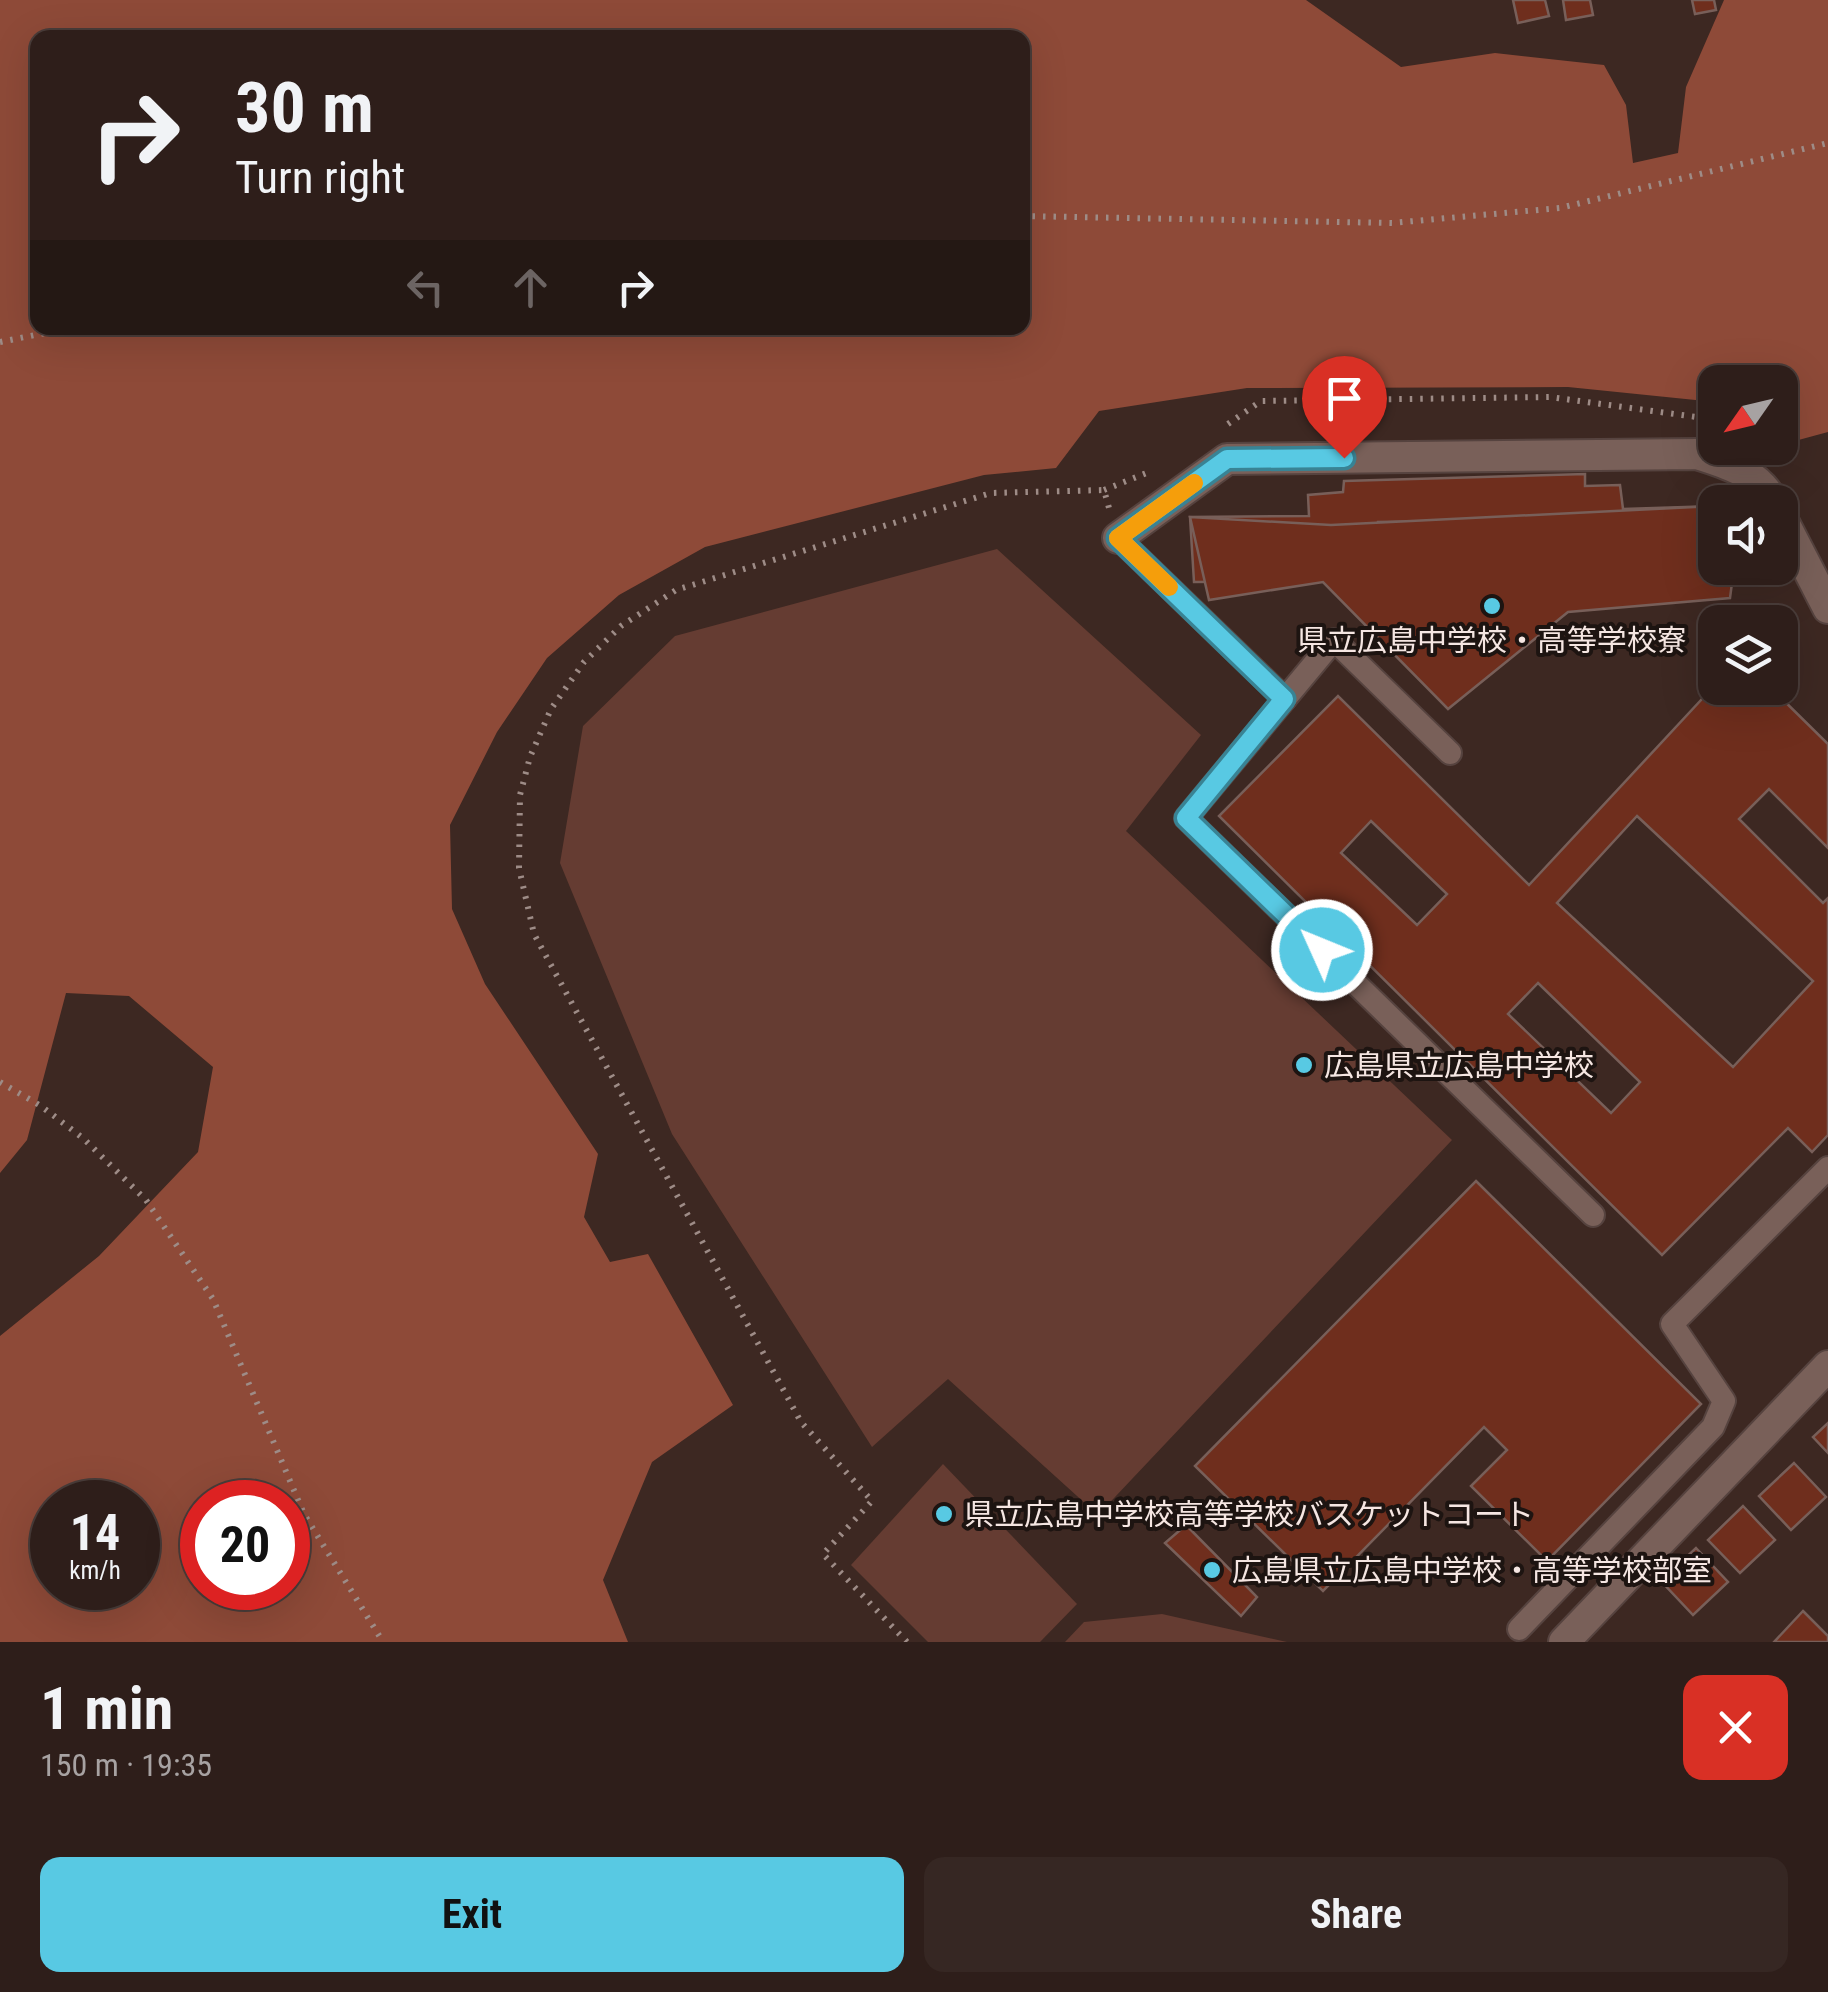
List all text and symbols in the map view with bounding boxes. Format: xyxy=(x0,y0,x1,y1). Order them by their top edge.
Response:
text: 30 m xyxy=(235,67,374,149)
icon: right xyxy=(70,70,200,200)
text: Turn right xyxy=(235,151,405,204)
icon: left xyxy=(398,260,453,315)
icon: ahead xyxy=(503,260,558,315)
icon: right xyxy=(608,260,663,315)
pin xyxy=(1302,356,1387,459)
north arrow xyxy=(1698,365,1798,465)
map controls xyxy=(1698,365,1798,705)
icon: arrive xyxy=(1317,371,1372,426)
button: sound xyxy=(1698,485,1798,585)
marker: 県立広島中学校・高等学校寮 xyxy=(1481,595,1503,617)
button: layers xyxy=(1698,605,1798,705)
place label: 県立広島中学校・高等学校寮 xyxy=(1297,623,1687,658)
position arrow xyxy=(1270,898,1374,1002)
place label: 広島県立広島中学校 xyxy=(1324,1048,1594,1083)
marker: 広島県立広島中学校 xyxy=(1293,1054,1315,1076)
speed limit sign: 20 xyxy=(180,1480,310,1610)
place label: 県立広島中学校高等学校バスケットコート xyxy=(964,1497,1534,1532)
marker: 県立広島中学校高等学校バスケットコート xyxy=(933,1503,955,1525)
text: 14 xyxy=(70,1504,120,1562)
place label: 広島県立広島中学校・高等学校部室 xyxy=(1232,1553,1712,1588)
text: km/h xyxy=(69,1556,121,1585)
marker: 広島県立広島中学校・高等学校部室 xyxy=(1201,1559,1223,1581)
text: 1 min xyxy=(40,1673,173,1744)
button: close xyxy=(1683,1675,1788,1780)
text: 150 m · 19:35 xyxy=(40,1746,212,1784)
button: Exit xyxy=(40,1857,904,1972)
button: Share xyxy=(924,1857,1788,1972)

